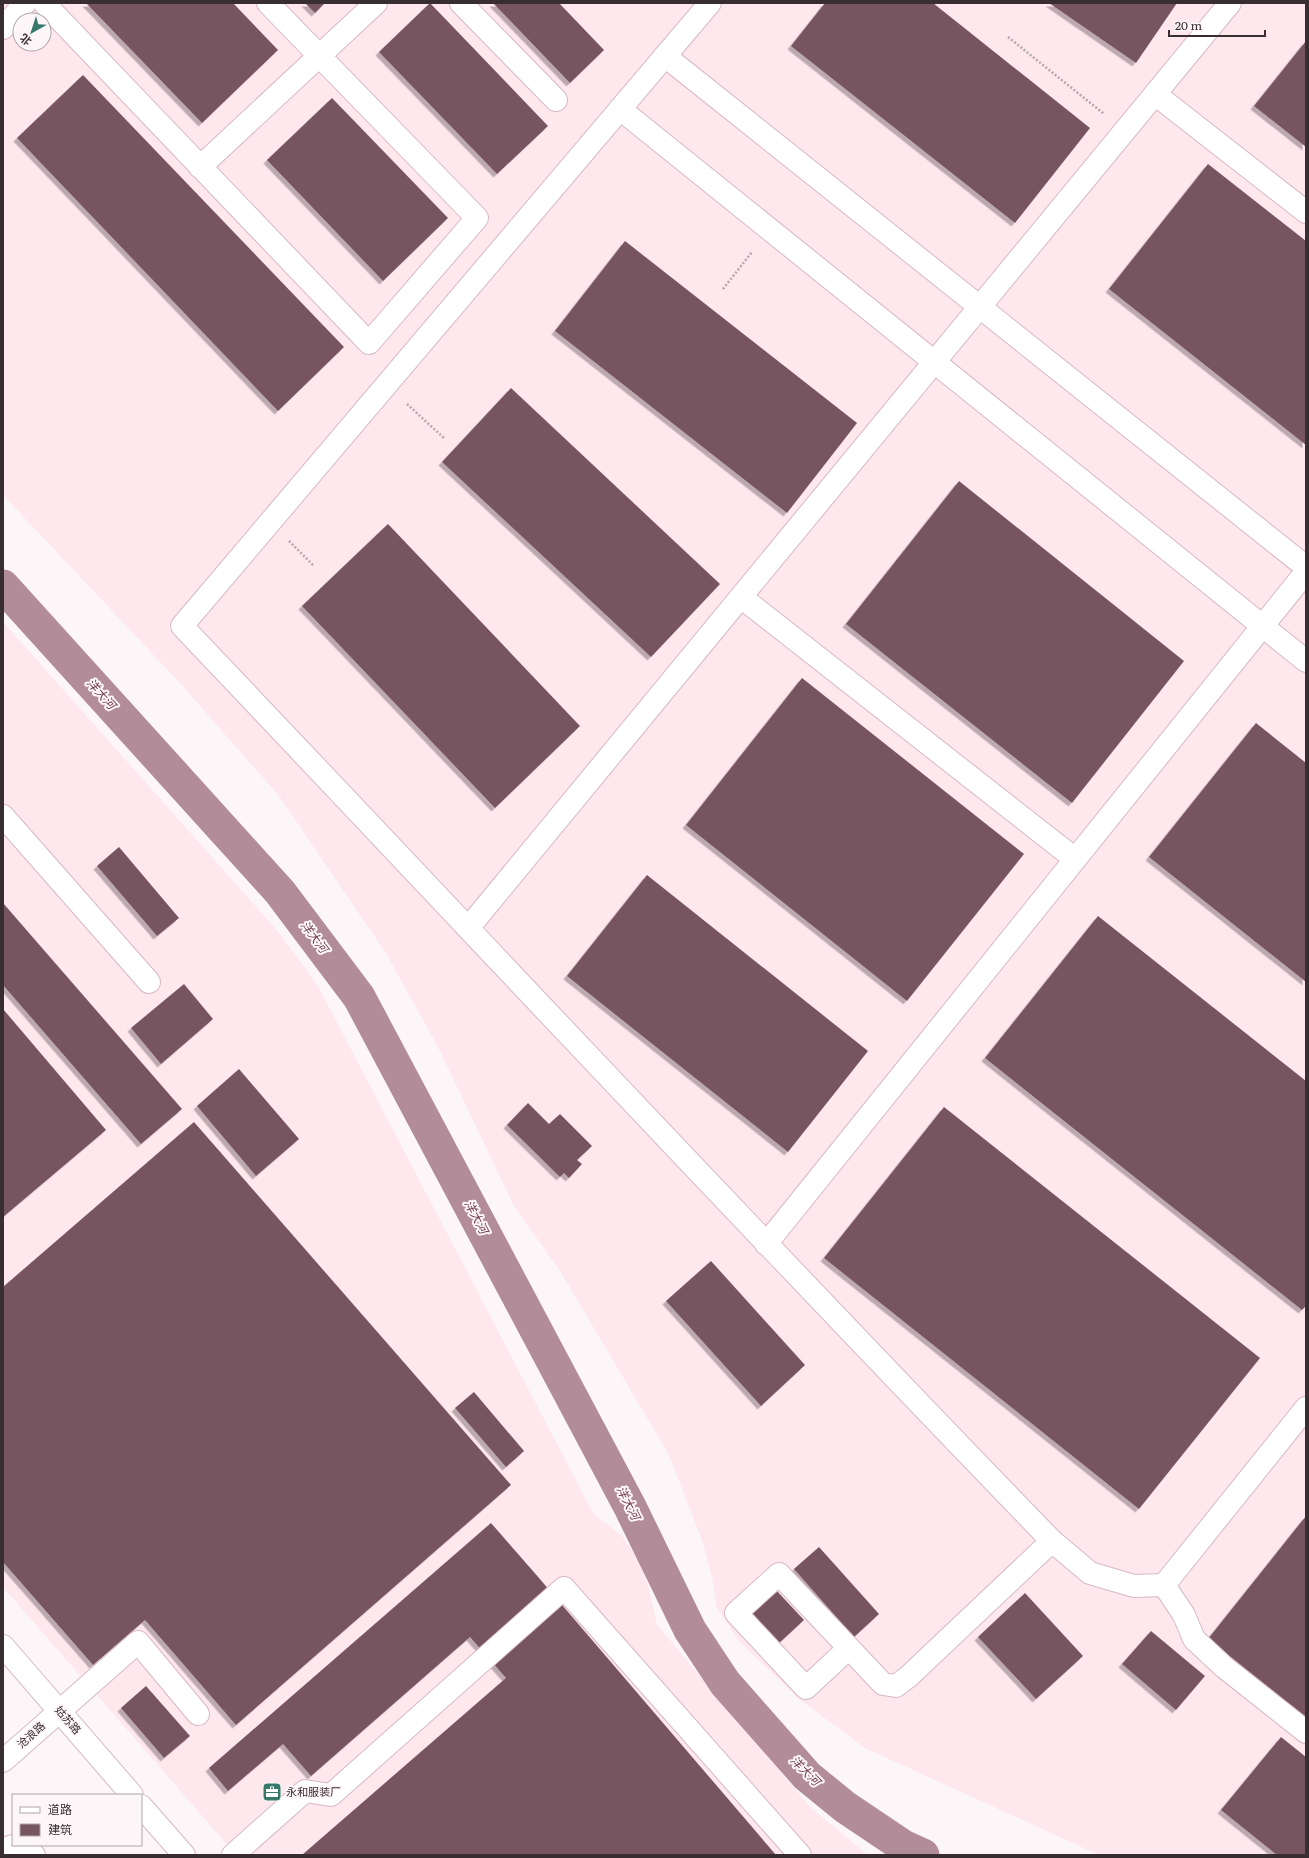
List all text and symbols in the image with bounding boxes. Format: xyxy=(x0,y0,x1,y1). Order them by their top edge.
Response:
north arrow xyxy=(12,12,52,52)
scale bar xyxy=(1169,12,1265,38)
text: 20 m xyxy=(1175,16,1202,34)
text: 北 xyxy=(16,31,34,50)
water label: 洋大河 xyxy=(83,674,122,714)
water label: 洋大河 xyxy=(297,917,334,958)
water label: 洋大河 xyxy=(460,1196,494,1238)
water label: 洋大河 xyxy=(613,1482,646,1524)
street label: 姑苏路 xyxy=(52,1702,86,1737)
street label: 沧浪路 xyxy=(13,1717,48,1751)
water label: 洋大河 xyxy=(787,1751,826,1791)
office icon: 永和服装厂 xyxy=(261,1781,283,1803)
place label: 永和服装厂 xyxy=(286,1783,341,1799)
legend xyxy=(12,1794,142,1846)
text: 道路 xyxy=(48,1800,72,1818)
text: 建筑 xyxy=(48,1820,72,1838)

